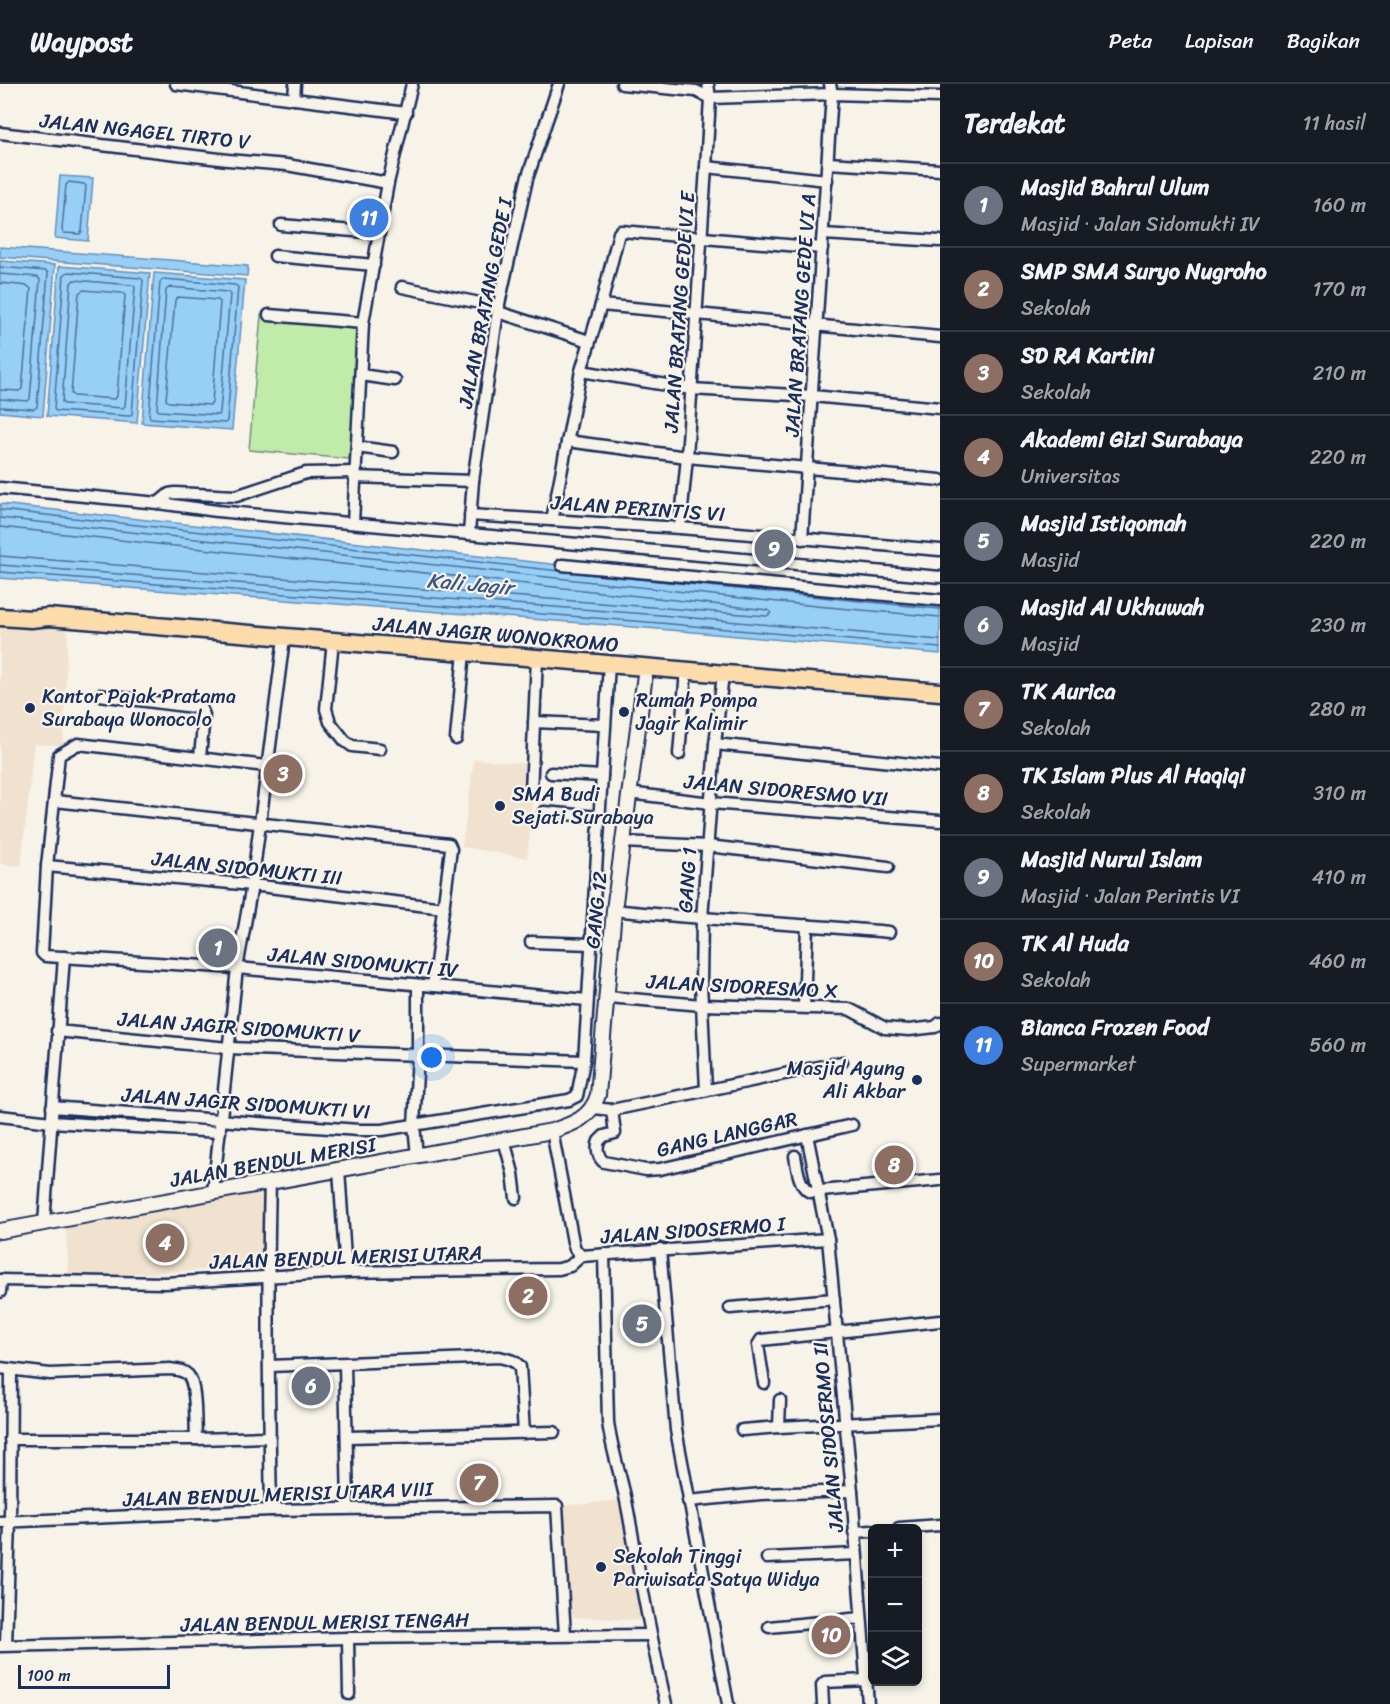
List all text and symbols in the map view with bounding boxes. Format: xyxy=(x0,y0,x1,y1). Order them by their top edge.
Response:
text: Waypost xyxy=(30,17,133,66)
text: Peta xyxy=(1109,22,1152,60)
text: Lapisan xyxy=(1185,22,1254,60)
text: Bagikan xyxy=(1287,22,1360,60)
text: Terdekat xyxy=(964,100,1065,146)
street label: JALAN NGAGEL TIRTO V xyxy=(37,103,253,160)
text: 11 hasil xyxy=(1303,106,1366,141)
text: Masjid Bahrul Ulum xyxy=(1021,168,1209,207)
street label: JALAN BRATANG GEDE VI E xyxy=(654,188,706,435)
text: 1 xyxy=(979,188,988,223)
text: 160 m xyxy=(1313,188,1366,223)
street label: JALAN BRATANG GEDE VI A xyxy=(774,192,826,439)
street label: JALAN BRATANG GEDE I xyxy=(448,194,523,412)
pin: 11 xyxy=(350,196,388,240)
text: Masjid · Jalan Sidomukti IV xyxy=(1021,207,1260,242)
text: SMP SMA Suryo Nugroho xyxy=(1021,252,1267,291)
text: 2 xyxy=(978,272,989,307)
text: 170 m xyxy=(1313,272,1366,307)
text: Sekolah xyxy=(1021,291,1091,326)
text: SD RA Kartini xyxy=(1021,336,1154,375)
text: 3 xyxy=(978,356,989,391)
text: 210 m xyxy=(1313,356,1366,391)
text: Sekolah xyxy=(1021,375,1091,410)
text: Akademi Gizi Surabaya xyxy=(1021,420,1243,459)
text: 4 xyxy=(977,440,990,475)
text: 220 m xyxy=(1310,440,1366,475)
text: Universitas xyxy=(1021,459,1120,494)
street label: JALAN PERINTIS VI xyxy=(549,485,726,532)
text: Masjid Istiqomah xyxy=(1021,504,1187,543)
text: 5 xyxy=(977,524,990,559)
text: 220 m xyxy=(1310,524,1366,559)
pin: 9 xyxy=(754,526,794,572)
text: Masjid xyxy=(1021,543,1079,578)
water label: Kali Jagir xyxy=(426,561,518,607)
text: Masjid Al Ukhuwah xyxy=(1021,588,1204,627)
street label: JALAN JAGIR WONOKROMO xyxy=(371,606,620,663)
text: 6 xyxy=(978,608,989,643)
text: 230 m xyxy=(1310,608,1366,643)
text: Masjid xyxy=(1021,627,1079,662)
text: TK Aurica xyxy=(1021,672,1116,711)
place label: Kantor Pajak Pratama Surabaya Wonocolo xyxy=(42,679,236,737)
place label: Rumah Pompa Jagir Kalimir xyxy=(635,683,758,741)
text: 7 xyxy=(978,692,989,727)
text: 280 m xyxy=(1309,692,1366,727)
marker: Kantor Pajak Pratama Surabaya Wonocolo xyxy=(23,701,37,715)
marker: Rumah Pompa Jagir Kalimir xyxy=(617,705,631,719)
text: Sekolah xyxy=(1021,711,1091,746)
pin: 3 xyxy=(264,752,302,796)
text: TK Islam Plus Al Haqiqi xyxy=(1021,756,1245,795)
street label: JALAN SIDORESMO VII xyxy=(682,764,889,817)
text: 8 xyxy=(977,776,990,811)
text: 310 m xyxy=(1313,776,1366,811)
place label: SMA Budi Sejati Surabaya xyxy=(512,777,654,835)
text: Sekolah xyxy=(1021,795,1091,830)
marker: SMA Budi Sejati Surabaya xyxy=(493,799,507,813)
text: Masjid Nurul Islam xyxy=(1021,840,1202,879)
street label: JALAN SIDOMUKTI III xyxy=(149,841,344,896)
street label: GANG 1 xyxy=(668,846,707,914)
text: 9 xyxy=(977,860,990,895)
text: 410 m xyxy=(1312,860,1366,895)
street label: GANG 12 xyxy=(575,869,618,950)
text: Masjid · Jalan Perintis VI xyxy=(1021,879,1239,914)
text: TK Al Huda xyxy=(1021,924,1129,963)
pin: 1 xyxy=(198,926,238,970)
street label: JALAN SIDOMUKTI IV xyxy=(265,937,461,988)
text: 10 xyxy=(973,944,994,979)
text: 460 m xyxy=(1309,944,1366,979)
text: Sekolah xyxy=(1021,963,1091,998)
street label: JALAN SIDORESMO X xyxy=(644,964,839,1009)
street label: JALAN JAGIR SIDOMUKTI V xyxy=(116,1001,362,1054)
text: Bianca Frozen Food xyxy=(1021,1008,1209,1047)
text: 11 xyxy=(975,1028,992,1063)
text: 560 m xyxy=(1309,1028,1366,1063)
your location xyxy=(417,1043,446,1072)
text: Supermarket xyxy=(1021,1047,1136,1082)
place label: Masjid Agung Ali Akbar xyxy=(787,1051,907,1109)
marker: Masjid Agung Ali Akbar xyxy=(910,1073,924,1087)
street label: JALAN JAGIR SIDOMUKTI VI xyxy=(119,1077,371,1130)
street label: GANG LANGGAR xyxy=(653,1101,801,1168)
street label: JALAN BENDUL MERISI xyxy=(167,1127,380,1198)
pin: 8 xyxy=(874,1142,914,1188)
street label: JALAN SIDOSERMO I xyxy=(599,1207,787,1254)
pin: 4 xyxy=(146,1220,184,1266)
street label: JALAN BENDUL MERISI UTARA xyxy=(208,1235,483,1280)
pin: 2 xyxy=(508,1274,548,1318)
pin: 5 xyxy=(622,1302,662,1346)
street label: JALAN SIDOSERMO II xyxy=(803,1340,854,1535)
pin: 6 xyxy=(292,1364,330,1408)
pin: 7 xyxy=(460,1460,498,1506)
street label: JALAN BENDUL MERISI UTARA VIII xyxy=(121,1472,435,1517)
map controls xyxy=(868,1524,922,1686)
button: + xyxy=(868,1524,922,1578)
place label: Sekolah Tinggi Pariwisata Satya Widya xyxy=(613,1539,819,1597)
marker: Sekolah Tinggi Pariwisata Satya Widya xyxy=(594,1560,608,1574)
button: − xyxy=(868,1578,922,1632)
street label: JALAN BENDUL MERISI TENGAH xyxy=(179,1602,470,1643)
pin: 10 xyxy=(812,1612,850,1658)
button: layers xyxy=(868,1632,922,1686)
text: 100 m xyxy=(27,1661,71,1690)
scale bar xyxy=(18,1662,170,1690)

